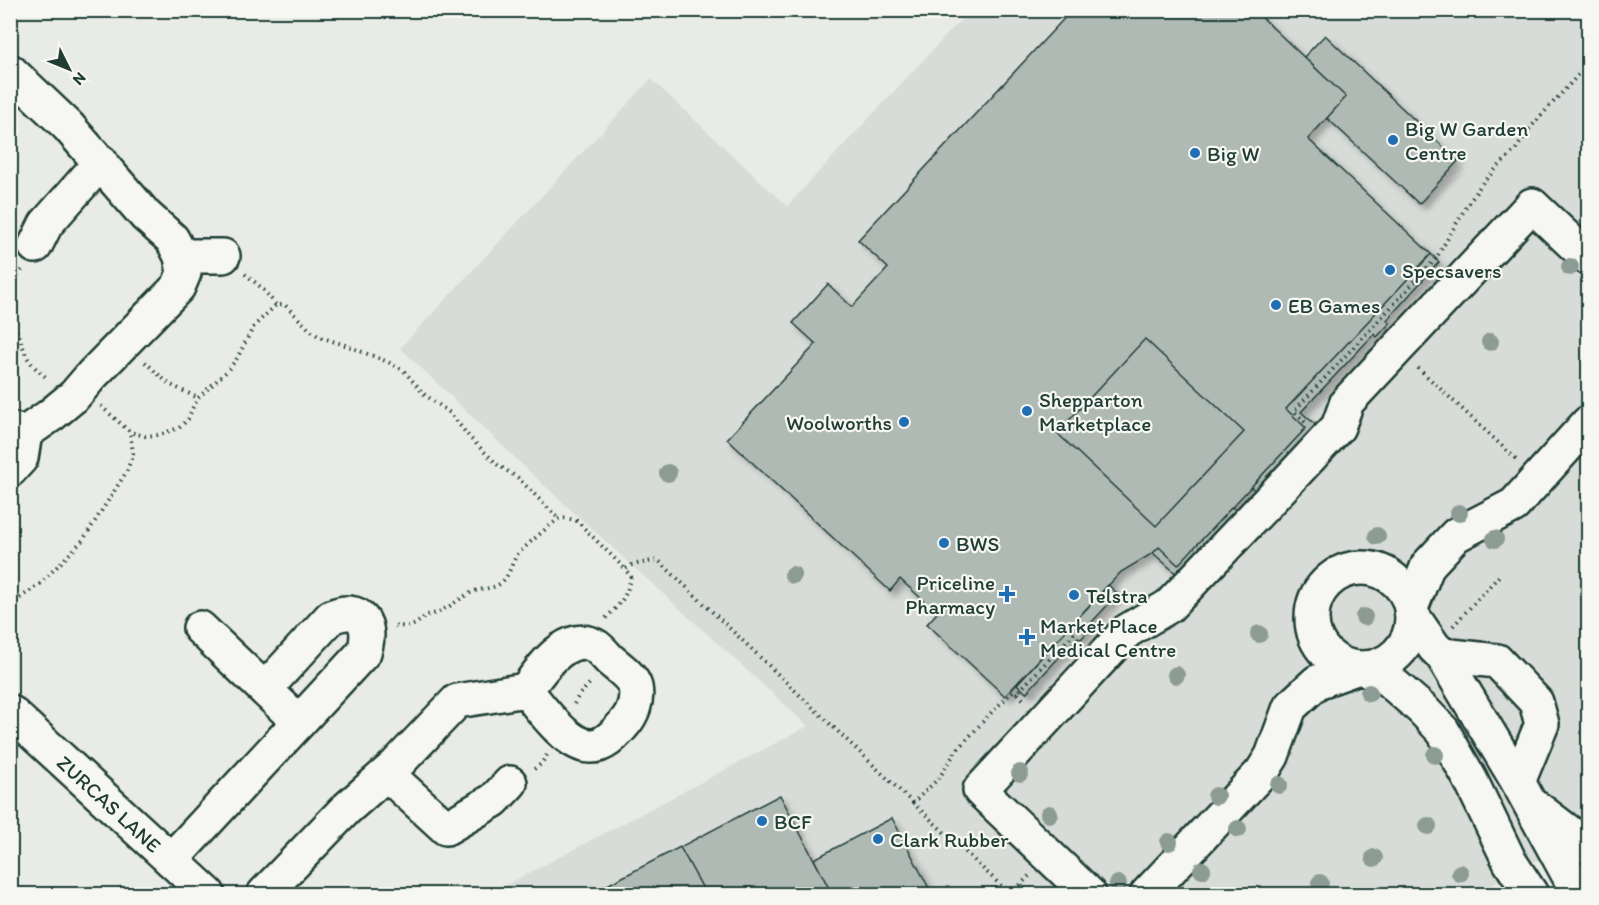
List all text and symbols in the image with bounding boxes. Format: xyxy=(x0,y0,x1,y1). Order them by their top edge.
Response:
north arrow xyxy=(39,39,99,99)
text: N xyxy=(69,68,90,89)
place label: Big W Garden Centre xyxy=(1405,116,1528,165)
marker: Big W Garden Centre xyxy=(1386,133,1400,147)
place label: Big W xyxy=(1207,141,1259,166)
marker: Big W xyxy=(1188,146,1202,160)
place label: Specsavers xyxy=(1402,258,1501,283)
marker: Specsavers xyxy=(1383,263,1397,277)
place label: EB Games xyxy=(1288,293,1380,318)
marker: EB Games xyxy=(1269,298,1283,312)
place label: Shepparton Marketplace xyxy=(1039,387,1151,436)
marker: Shepparton Marketplace xyxy=(1020,404,1034,418)
place label: Woolworths xyxy=(786,410,892,435)
marker: Woolworths xyxy=(897,415,911,429)
place label: BWS xyxy=(956,531,999,556)
marker: BWS xyxy=(937,536,951,550)
place label: Priceline Pharmacy xyxy=(905,570,995,619)
place label: Telstra xyxy=(1086,583,1148,608)
marker: Priceline Pharmacy xyxy=(1000,587,1014,601)
marker: Telstra xyxy=(1067,588,1081,602)
place label: Market Place Medical Centre xyxy=(1040,613,1176,662)
marker: Market Place Medical Centre xyxy=(1018,628,1036,646)
street label: ZURCAS LANE xyxy=(52,749,167,857)
place label: BCF xyxy=(774,809,812,834)
marker: BCF xyxy=(755,814,769,828)
place label: Clark Rubber xyxy=(890,827,1009,852)
marker: Clark Rubber xyxy=(871,832,885,846)

